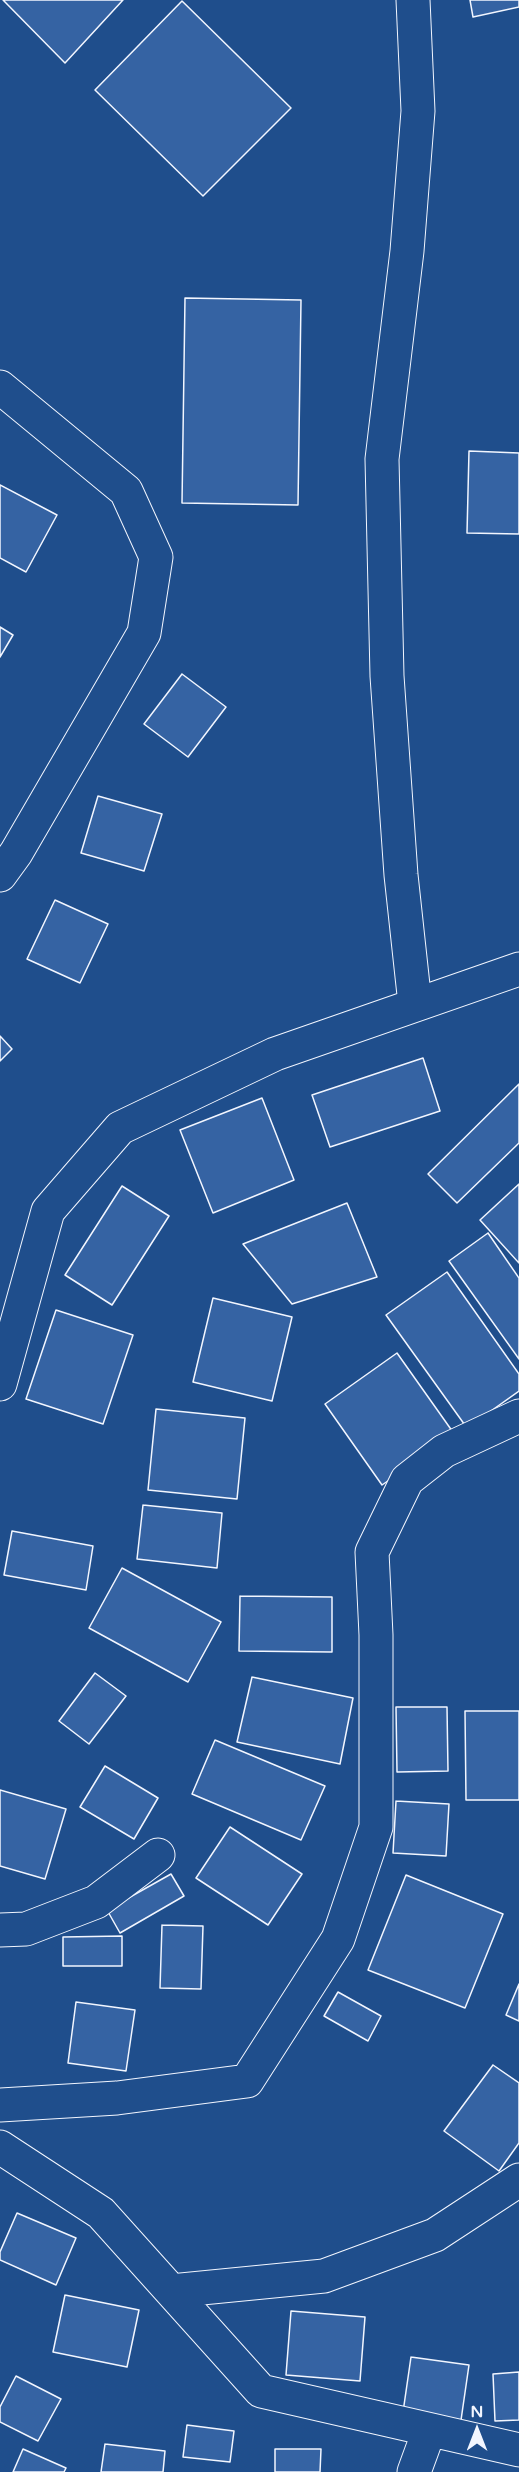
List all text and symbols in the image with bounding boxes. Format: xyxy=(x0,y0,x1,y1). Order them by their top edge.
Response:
north arrow xyxy=(447,2400,507,2460)
text: N xyxy=(471,2402,483,2422)

